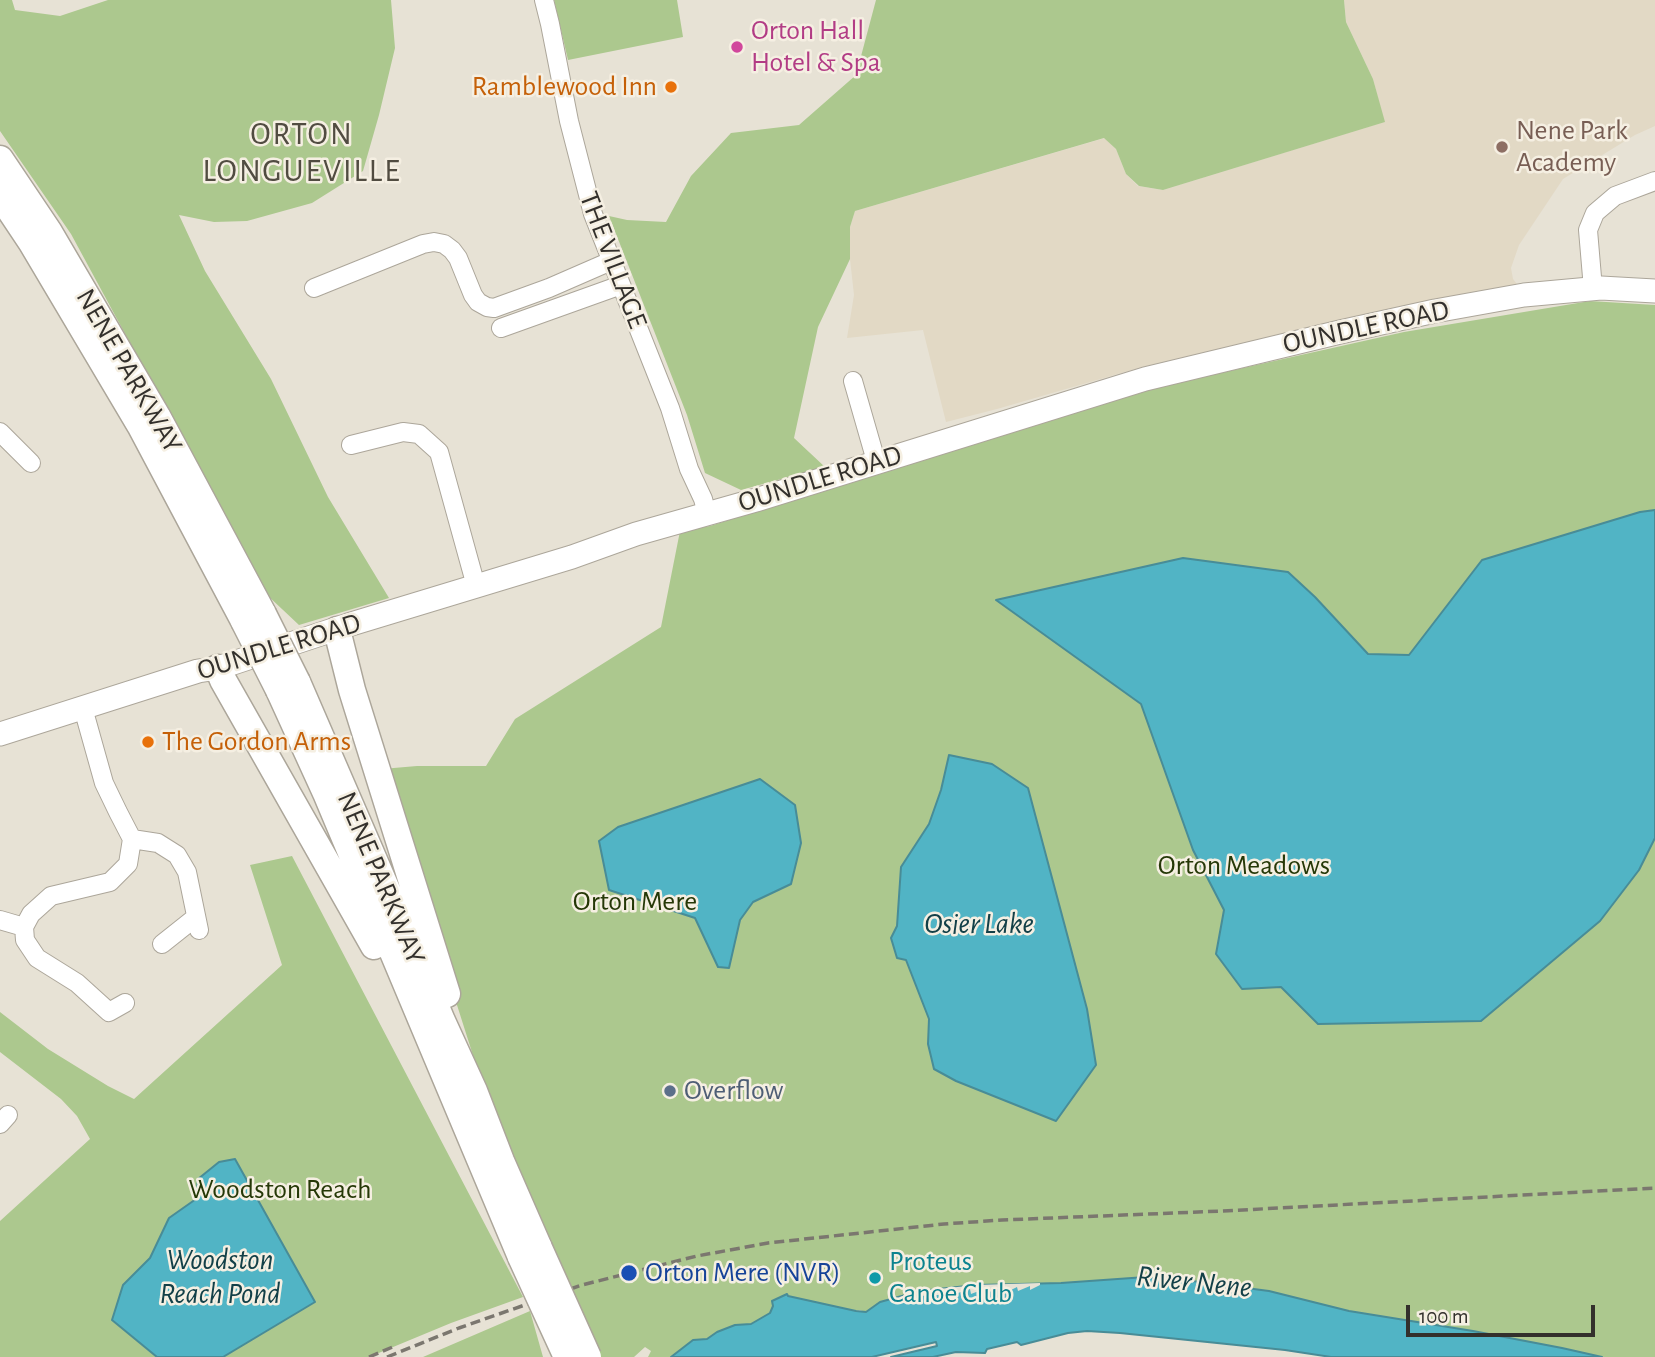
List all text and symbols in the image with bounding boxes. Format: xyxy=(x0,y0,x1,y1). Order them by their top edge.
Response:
place label: Orton Hall Hotel & Spa xyxy=(751,14,881,80)
marker: Orton Hall Hotel & Spa xyxy=(729,39,745,55)
place label: Ramblewood Inn xyxy=(472,70,657,104)
marker: Ramblewood Inn xyxy=(663,79,679,95)
place label: Nene Park Academy xyxy=(1516,114,1628,180)
district label: ORTON LONGUEVILLE xyxy=(204,115,400,190)
marker: Nene Park Academy xyxy=(1494,139,1510,155)
street label: THE VILLAGE xyxy=(572,187,654,333)
street label: NENE PARKWAY xyxy=(68,283,190,459)
street label: OUNDLE ROAD xyxy=(1280,293,1452,361)
street label: OUNDLE ROAD xyxy=(734,438,906,520)
street label: OUNDLE ROAD xyxy=(193,606,365,688)
place label: The Gordon Arms xyxy=(162,725,351,759)
marker: The Gordon Arms xyxy=(140,734,156,750)
street label: NENE PARKWAY xyxy=(330,787,432,969)
park label: Orton Meadows xyxy=(1158,849,1330,883)
park label: Orton Mere xyxy=(573,885,697,919)
water label: Osier Lake xyxy=(924,906,1034,942)
place label: Overflow xyxy=(684,1074,783,1108)
marker: Overflow xyxy=(662,1083,678,1099)
park label: Woodston Reach xyxy=(189,1173,371,1207)
water label: Woodston Reach Pond xyxy=(159,1242,281,1312)
place label: Proteus Canoe Club xyxy=(889,1245,1012,1311)
place label: Orton Mere (NVR) xyxy=(645,1256,840,1290)
water label: River Nene xyxy=(1135,1258,1253,1306)
marker: Orton Mere (NVR) xyxy=(619,1263,639,1283)
marker: Proteus Canoe Club xyxy=(867,1270,883,1286)
scale bar xyxy=(1410,1290,1599,1334)
text: 100 m xyxy=(1419,1306,1469,1327)

